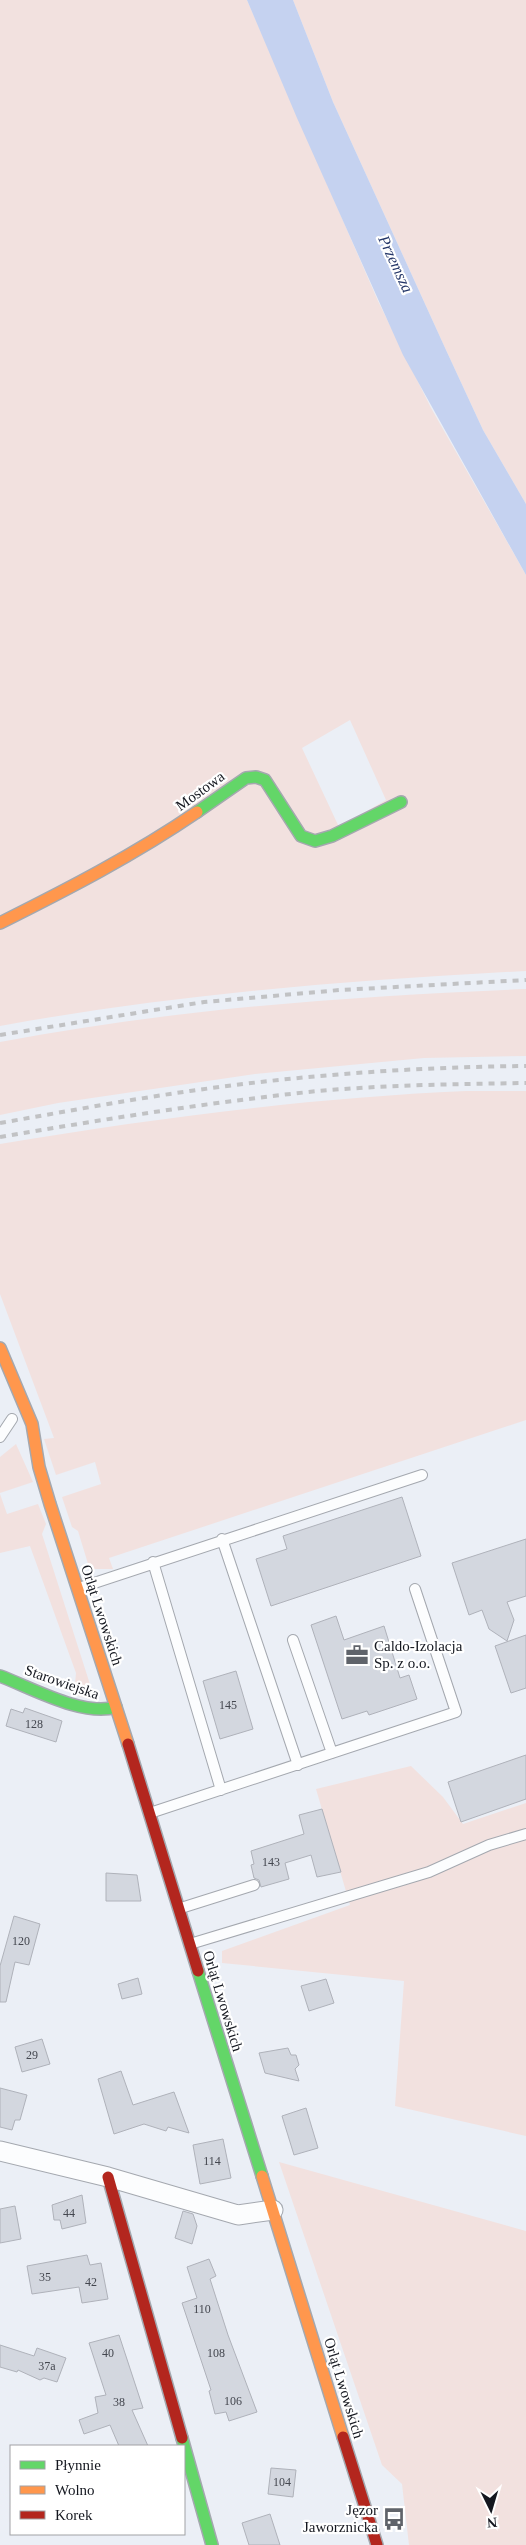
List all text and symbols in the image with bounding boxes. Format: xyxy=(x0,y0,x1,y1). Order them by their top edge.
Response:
water label: Przemsza xyxy=(375,232,417,295)
street label: Mostowa xyxy=(173,768,228,814)
street label: Orląt Lwowskich xyxy=(78,1563,126,1668)
place label: Caldo-Izolacja Sp. z o.o. xyxy=(374,1638,463,1671)
office icon: Caldo-Izolacja Sp. z o.o. xyxy=(344,1642,370,1668)
street label: Starowiejska xyxy=(23,1662,102,1702)
house number: 145 xyxy=(219,1698,237,1712)
house number: 128 xyxy=(25,1717,43,1731)
house number: 143 xyxy=(262,1855,280,1869)
house number: 120 xyxy=(12,1934,30,1948)
street label: Orląt Lwowskich xyxy=(200,1949,246,2054)
house number: 29 xyxy=(26,2048,38,2062)
house number: 114 xyxy=(203,2154,221,2168)
house number: 44 xyxy=(63,2206,75,2220)
house number: 35 xyxy=(39,2270,51,2284)
house number: 42 xyxy=(85,2275,97,2289)
house number: 110 xyxy=(193,2302,211,2316)
street label: Orląt Lwowskich xyxy=(321,2336,367,2441)
house number: 40 xyxy=(102,2346,114,2360)
house number: 108 xyxy=(207,2346,225,2360)
house number: 37a xyxy=(38,2359,56,2373)
house number: 106 xyxy=(224,2394,242,2408)
house number: 38 xyxy=(113,2395,125,2409)
legend xyxy=(10,2445,185,2535)
text: Płynnie xyxy=(55,2457,101,2473)
house number: 104 xyxy=(273,2475,291,2489)
text: Wolno xyxy=(55,2482,95,2498)
north arrow xyxy=(466,2485,516,2535)
place label: Jęzor Jaworznicka xyxy=(303,2502,378,2535)
bus stop icon: Jęzor Jaworznicka xyxy=(381,2506,407,2532)
text: Korek xyxy=(55,2507,93,2523)
text: N xyxy=(486,2515,498,2530)

